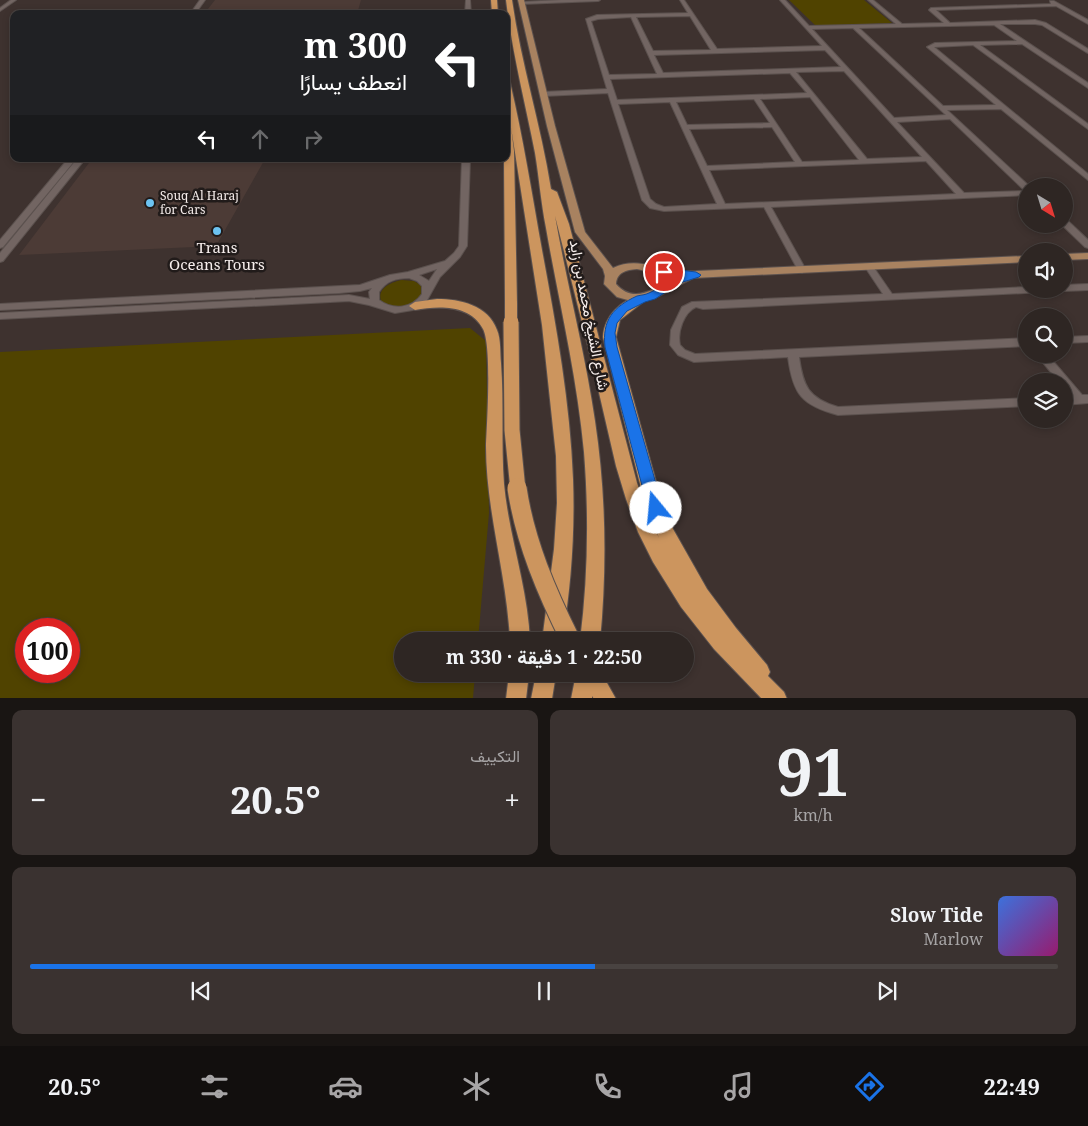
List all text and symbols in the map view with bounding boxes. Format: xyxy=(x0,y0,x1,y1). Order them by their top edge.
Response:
text: 300 m xyxy=(304,21,407,68)
icon: left xyxy=(425,30,490,95)
text: انعطف يسارًا xyxy=(300,66,407,96)
icon: left xyxy=(193,125,221,153)
icon: ahead xyxy=(246,125,274,153)
icon: right xyxy=(299,125,327,153)
north arrow xyxy=(1018,178,1072,232)
map controls xyxy=(1018,178,1073,428)
place label: Souq Al Haraj for Cars xyxy=(160,187,239,218)
marker: Souq Al Haraj for Cars xyxy=(144,197,156,209)
marker: Trans Oceans Tours xyxy=(211,225,223,237)
place label: Trans Oceans Tours xyxy=(169,237,265,274)
street label: شارع الشيخ محمد بن زايد xyxy=(564,238,614,392)
button: sound xyxy=(1018,243,1073,298)
pin xyxy=(643,251,685,293)
icon: arrive xyxy=(650,258,678,286)
button: search xyxy=(1018,308,1073,363)
button: layers xyxy=(1018,373,1073,428)
position arrow xyxy=(629,481,681,533)
speed limit sign: 100 xyxy=(15,618,80,683)
text: 22:50 · 1 دقيقة · 330 m xyxy=(446,644,642,670)
text: 91 xyxy=(776,727,850,815)
text: التكييف xyxy=(470,745,520,767)
text: 20.5° xyxy=(230,773,321,825)
text: − xyxy=(30,780,46,818)
text: + xyxy=(504,780,520,818)
text: km/h xyxy=(793,804,833,826)
text: Slow Tide xyxy=(890,902,983,928)
text: Marlow xyxy=(923,928,983,950)
icon: previous xyxy=(187,977,215,1005)
icon: pause xyxy=(530,977,558,1005)
icon: next xyxy=(873,977,901,1005)
icon: filters xyxy=(197,1069,232,1104)
icon: car xyxy=(328,1069,363,1104)
icon: climate xyxy=(459,1069,494,1104)
icon: phone xyxy=(590,1069,625,1104)
icon: music xyxy=(721,1069,756,1104)
icon: directions xyxy=(852,1069,887,1104)
text: 20.5° xyxy=(48,1071,101,1101)
text: 22:49 xyxy=(984,1071,1040,1101)

